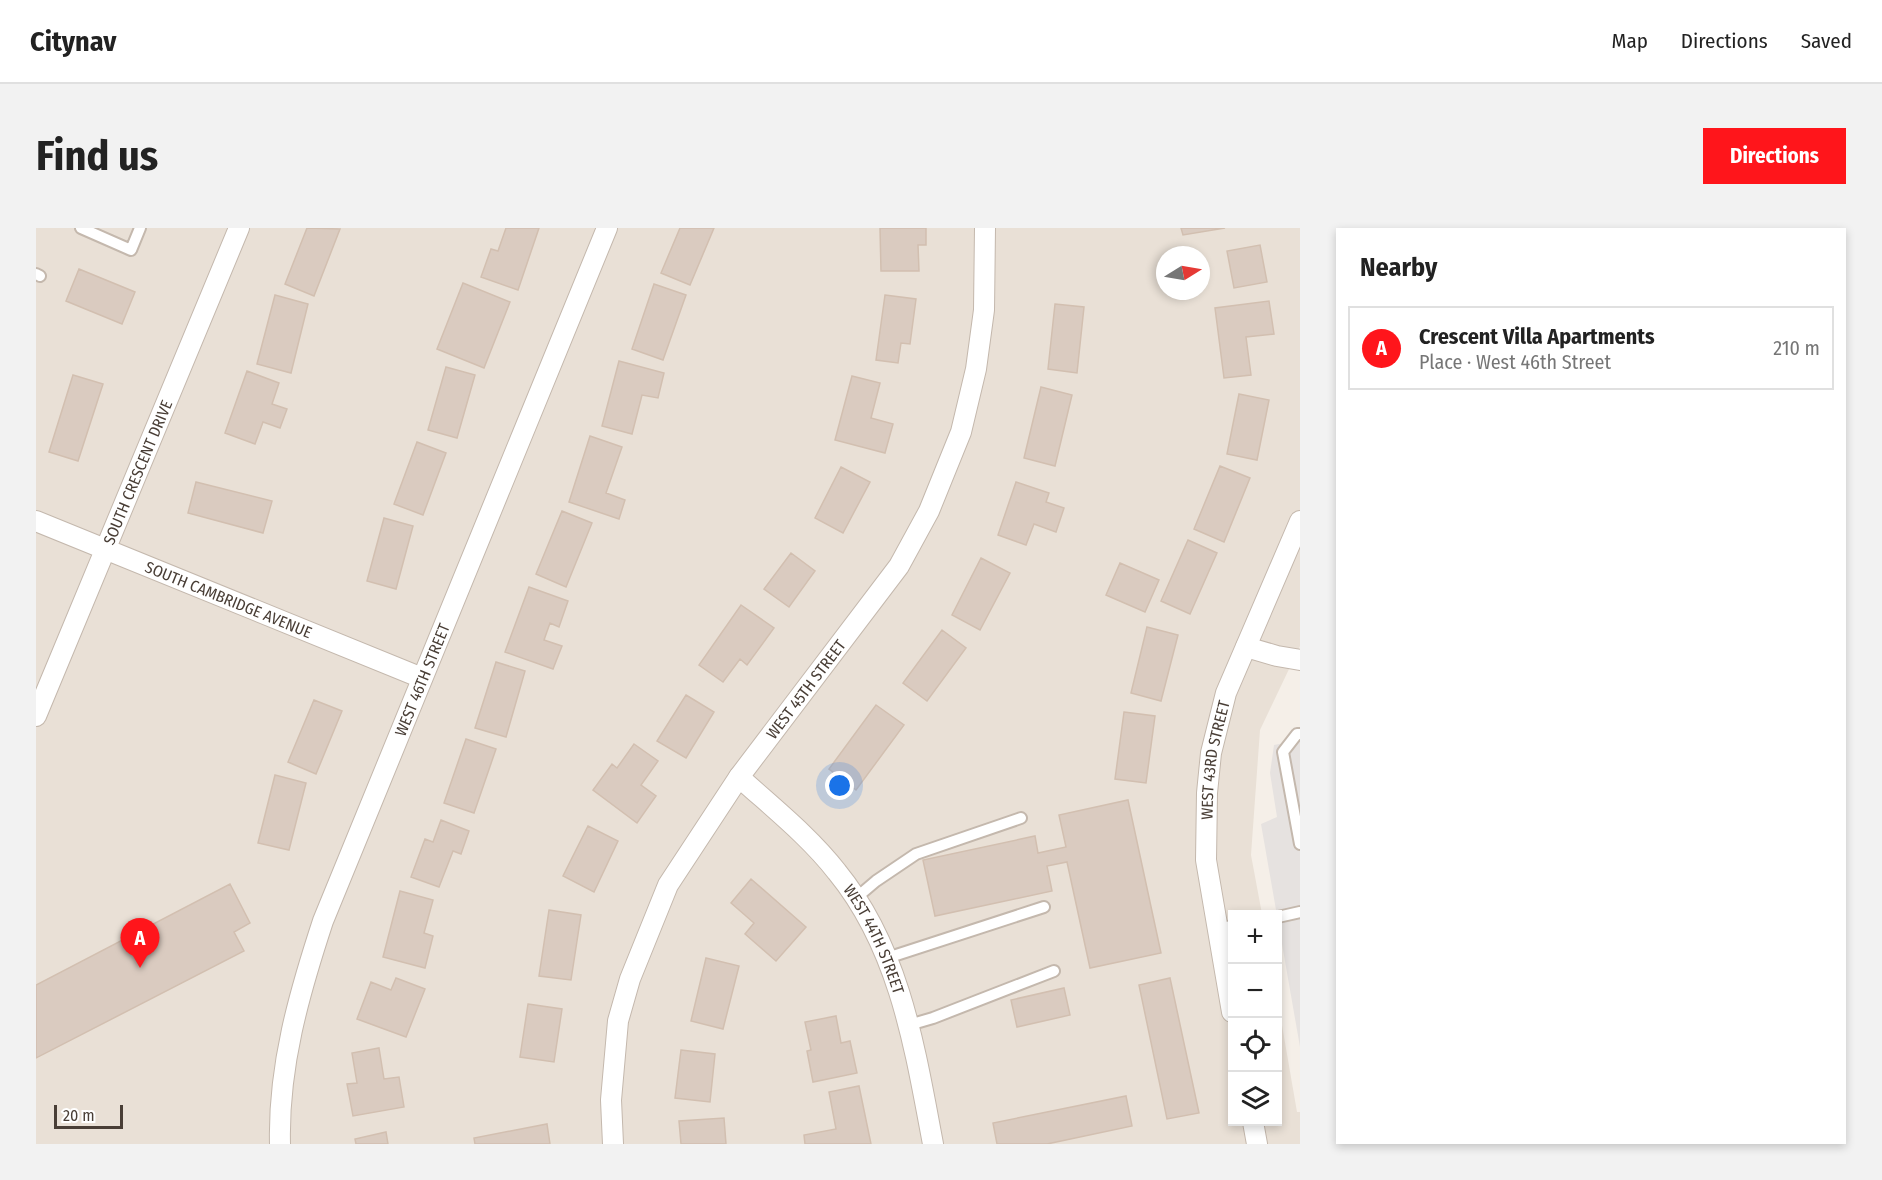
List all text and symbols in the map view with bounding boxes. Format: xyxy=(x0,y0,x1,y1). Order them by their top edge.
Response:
text: Citynav xyxy=(30,25,116,58)
text: Map xyxy=(1611,28,1648,54)
text: Directions xyxy=(1681,28,1768,54)
text: Saved xyxy=(1801,28,1852,54)
button: Directions xyxy=(1703,128,1846,184)
text: Find us xyxy=(36,131,158,181)
north arrow xyxy=(1156,246,1210,300)
text: Nearby xyxy=(1360,252,1437,283)
text: Crescent Villa Apartments xyxy=(1419,323,1655,350)
text: A xyxy=(1376,336,1387,360)
text: 210 m xyxy=(1773,336,1820,360)
text: Place · West 46th Street xyxy=(1419,350,1611,374)
street label: SOUTH CRESCENT DRIVE xyxy=(99,397,176,548)
street label: SOUTH CAMBRIDGE AVENUE xyxy=(142,557,315,642)
street label: WEST 46TH STREET xyxy=(391,620,454,739)
street label: WEST 45TH STREET xyxy=(762,636,850,743)
street label: WEST 43RD STREET xyxy=(1198,698,1234,820)
your location xyxy=(825,771,854,800)
street label: WEST 44TH STREET xyxy=(839,881,908,997)
map controls xyxy=(1228,910,1282,1126)
button: + xyxy=(1228,910,1282,964)
pin: A xyxy=(120,918,160,968)
button: − xyxy=(1228,964,1282,1018)
button: locate xyxy=(1228,1018,1282,1072)
button: layers xyxy=(1228,1072,1282,1126)
scale bar xyxy=(54,1102,123,1130)
text: 20 m xyxy=(63,1106,94,1125)

